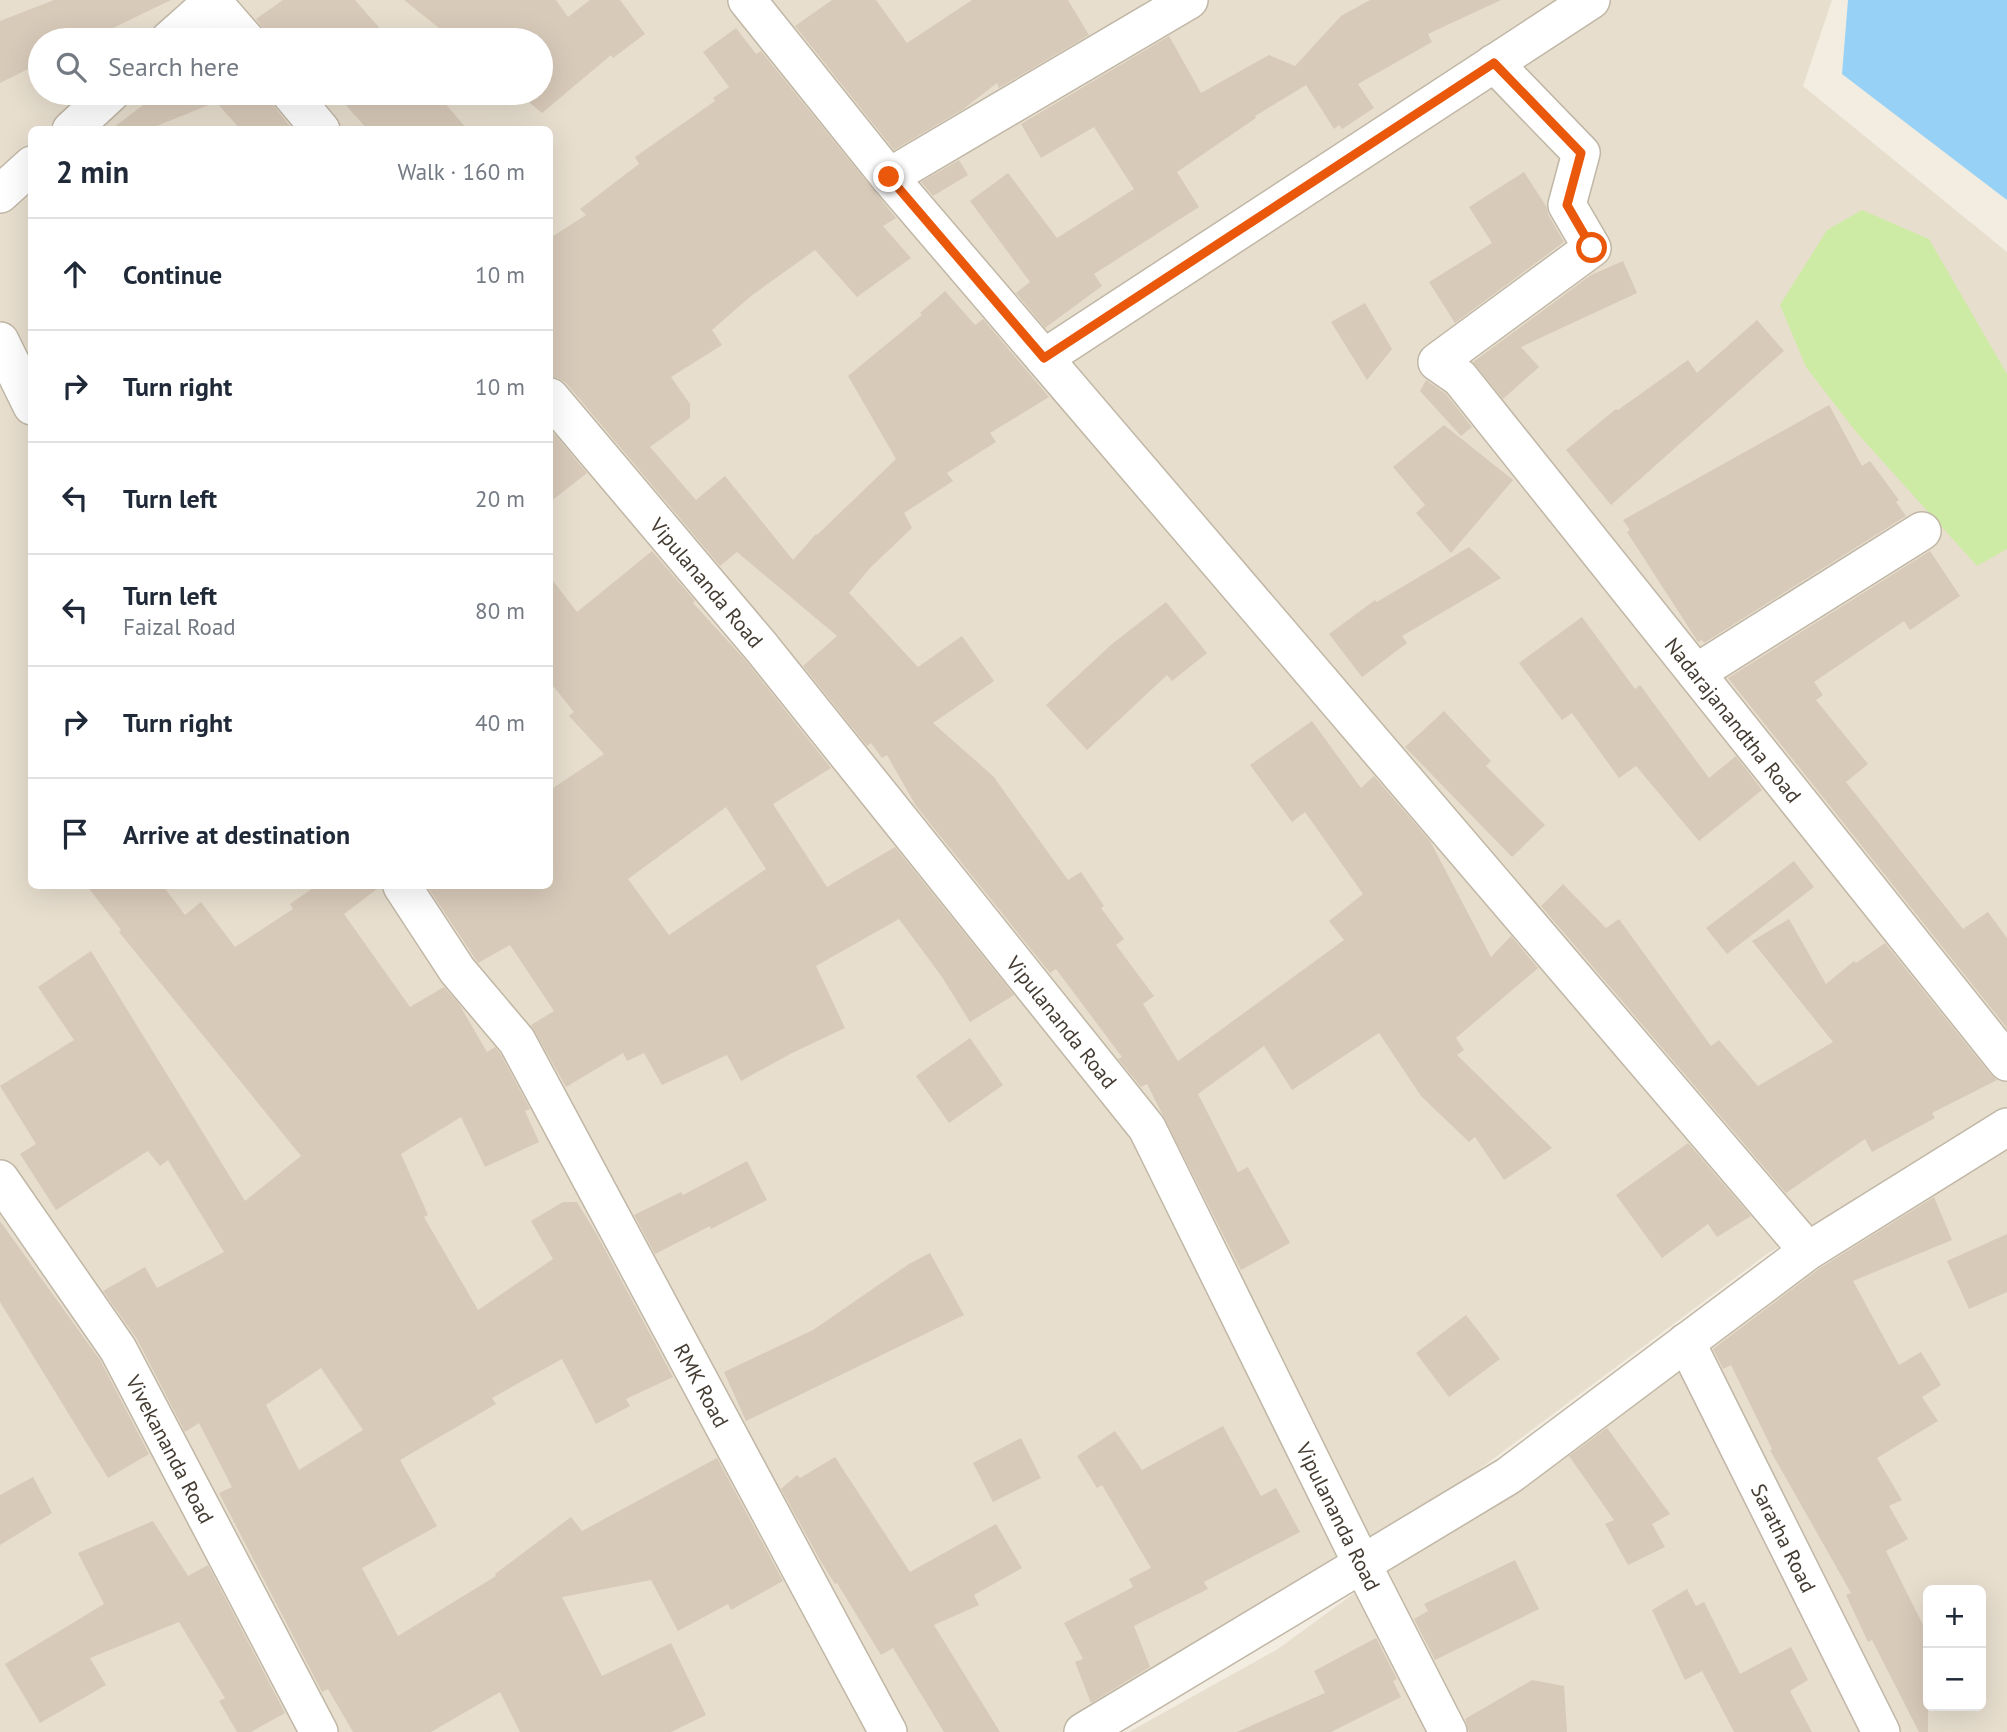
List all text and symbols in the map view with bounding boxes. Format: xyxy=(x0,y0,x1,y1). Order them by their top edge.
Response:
search box xyxy=(28,28,553,105)
icon: search xyxy=(52,48,90,86)
text: Search here xyxy=(108,50,239,83)
text: 2 min xyxy=(56,152,129,191)
text: Walk · 160 m xyxy=(398,157,525,186)
route end xyxy=(873,161,904,192)
route start xyxy=(1576,232,1607,263)
icon: ahead xyxy=(56,255,94,293)
text: Continue xyxy=(123,258,222,291)
text: 10 m xyxy=(475,260,525,289)
icon: right xyxy=(56,367,94,405)
text: Turn right xyxy=(123,370,232,403)
text: 10 m xyxy=(475,372,525,401)
icon: left xyxy=(56,479,94,517)
text: Turn left xyxy=(123,482,217,515)
text: 20 m xyxy=(475,484,525,513)
street label: Vipulananda Road xyxy=(644,511,769,653)
text: Turn left xyxy=(123,579,217,612)
icon: left xyxy=(56,591,94,629)
text: 80 m xyxy=(475,596,525,625)
text: Faizal Road xyxy=(123,612,236,641)
street label: Nadarajanandtha Road xyxy=(1659,632,1808,808)
icon: right xyxy=(56,703,94,741)
text: Turn right xyxy=(123,706,232,739)
text: 40 m xyxy=(475,708,525,737)
icon: arrive xyxy=(56,815,94,853)
text: Arrive at destination xyxy=(123,818,350,851)
street label: Vipulananda Road xyxy=(1000,950,1123,1094)
street label: RMK Road xyxy=(668,1339,735,1432)
street label: Vivekananda Road xyxy=(120,1369,221,1528)
street label: Vipulananda Road xyxy=(1290,1437,1387,1595)
street label: Saratha Road xyxy=(1745,1479,1822,1597)
map controls xyxy=(1923,1585,1986,1711)
button: + xyxy=(1923,1585,1986,1648)
button: − xyxy=(1923,1648,1986,1711)

